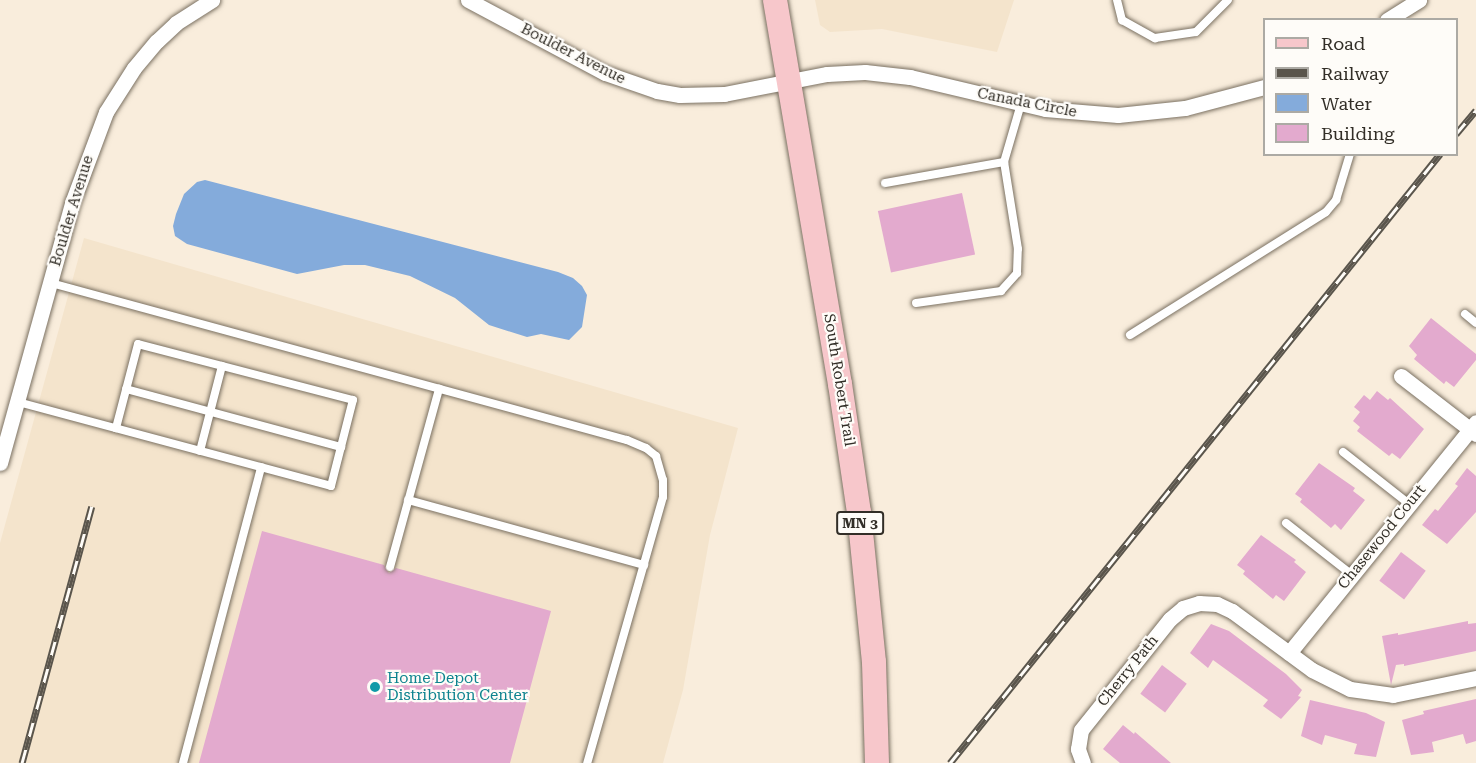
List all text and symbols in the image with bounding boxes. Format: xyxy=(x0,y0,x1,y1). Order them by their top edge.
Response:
legend xyxy=(1263,18,1458,156)
street label: Boulder Avenue xyxy=(518,20,628,88)
text: Road xyxy=(1321,33,1365,54)
text: Railway xyxy=(1321,63,1389,84)
street label: Canada Circle xyxy=(976,85,1078,121)
text: Water xyxy=(1321,93,1372,114)
text: Building xyxy=(1321,123,1395,144)
street label: Boulder Avenue xyxy=(47,153,97,269)
street label: South Robert Trail xyxy=(820,313,858,447)
street label: Chasewood Court xyxy=(1334,481,1430,593)
road number: MN 3 xyxy=(836,512,884,534)
street label: Cherry Path xyxy=(1094,632,1162,710)
place label: Home Depot Distribution Center xyxy=(387,669,528,704)
marker: Home Depot Distribution Center xyxy=(368,680,382,694)

